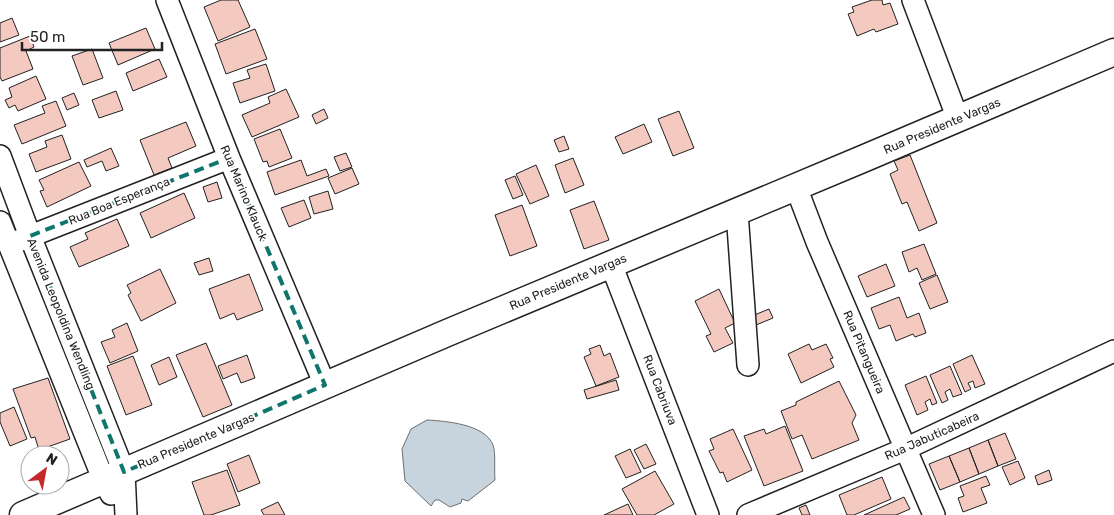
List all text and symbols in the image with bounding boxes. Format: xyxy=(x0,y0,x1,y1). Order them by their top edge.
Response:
scale bar xyxy=(22,20,162,52)
text: 50 m xyxy=(30,28,65,46)
street label: Rua Presidente Vargas xyxy=(881,95,1003,157)
street label: Rua Marino Klauck xyxy=(218,143,271,243)
street label: Rua Boa Esperança xyxy=(66,174,172,228)
street label: Avenida Leopoldina Wendling xyxy=(24,236,98,392)
street label: Rua Presidente Vargas xyxy=(507,251,629,313)
street label: Rua Pitangueira xyxy=(840,308,888,396)
street label: Rua Cabriuva xyxy=(640,353,680,427)
street label: Rua Jabuticabeira xyxy=(883,409,981,463)
street label: Rua Presidente Vargas xyxy=(135,410,257,472)
north arrow xyxy=(20,445,70,495)
text: N xyxy=(43,450,60,469)

